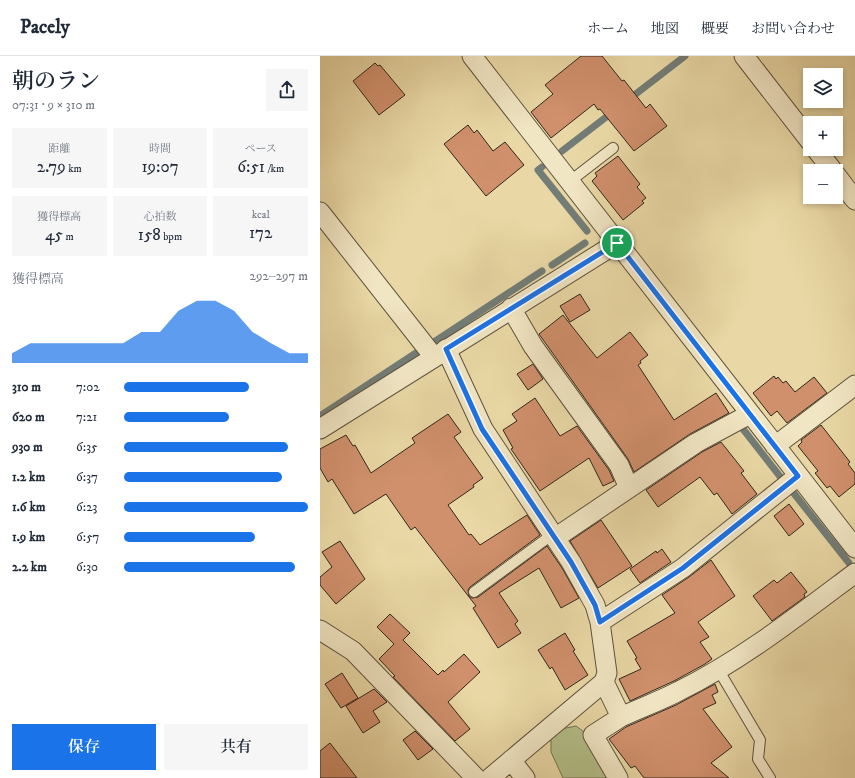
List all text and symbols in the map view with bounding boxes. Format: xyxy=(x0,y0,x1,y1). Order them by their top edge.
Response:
text: Pacely xyxy=(20,16,70,39)
text: ホーム xyxy=(587,20,629,38)
text: 地図 xyxy=(651,20,679,38)
text: 概要 xyxy=(701,20,729,38)
text: お問い合わせ xyxy=(751,20,835,38)
text: 朝のラン xyxy=(12,68,100,95)
map controls xyxy=(803,68,843,204)
button: layers xyxy=(803,68,843,108)
button: share xyxy=(266,69,308,111)
text: 07:31 · 9 × 310 m xyxy=(12,97,95,113)
button: + xyxy=(803,116,843,156)
text: 距離 xyxy=(48,142,70,156)
text: 時間 xyxy=(149,142,171,156)
text: ペース xyxy=(244,142,277,156)
text: 2.79 xyxy=(37,156,66,178)
text: 19:07 xyxy=(141,156,179,178)
text: 6:51 xyxy=(237,156,265,178)
text: km xyxy=(66,162,82,176)
text: /km xyxy=(265,162,284,176)
button: − xyxy=(803,164,843,204)
text: kcal xyxy=(252,208,270,222)
text: 獲得標高 xyxy=(37,210,81,224)
text: 心拍数 xyxy=(143,210,176,224)
text: 172 xyxy=(249,222,272,244)
text: 45 xyxy=(45,224,63,246)
text: 158 xyxy=(138,224,161,246)
pin xyxy=(600,226,634,260)
text: m xyxy=(63,230,74,244)
text: bpm xyxy=(161,230,182,244)
icon: arrive xyxy=(606,232,628,254)
text: 292–297 m xyxy=(250,268,308,284)
text: 獲得標高 xyxy=(12,271,64,287)
text: 310 m xyxy=(12,379,41,395)
text: 7:02 xyxy=(76,379,100,395)
text: 620 m xyxy=(12,409,45,425)
text: 7:21 xyxy=(76,409,97,425)
text: 930 m xyxy=(12,439,43,455)
text: 6:35 xyxy=(76,439,97,455)
text: 1.2 km xyxy=(12,469,45,485)
text: 6:37 xyxy=(76,469,98,485)
text: 1.6 km xyxy=(12,499,46,515)
text: 6:23 xyxy=(76,499,97,515)
text: 1.9 km xyxy=(12,529,45,545)
text: 6:57 xyxy=(76,529,99,545)
text: 2.2 km xyxy=(12,559,47,575)
text: 6:30 xyxy=(76,559,98,575)
button: 保存 xyxy=(12,724,156,770)
button: 共有 xyxy=(164,724,308,770)

